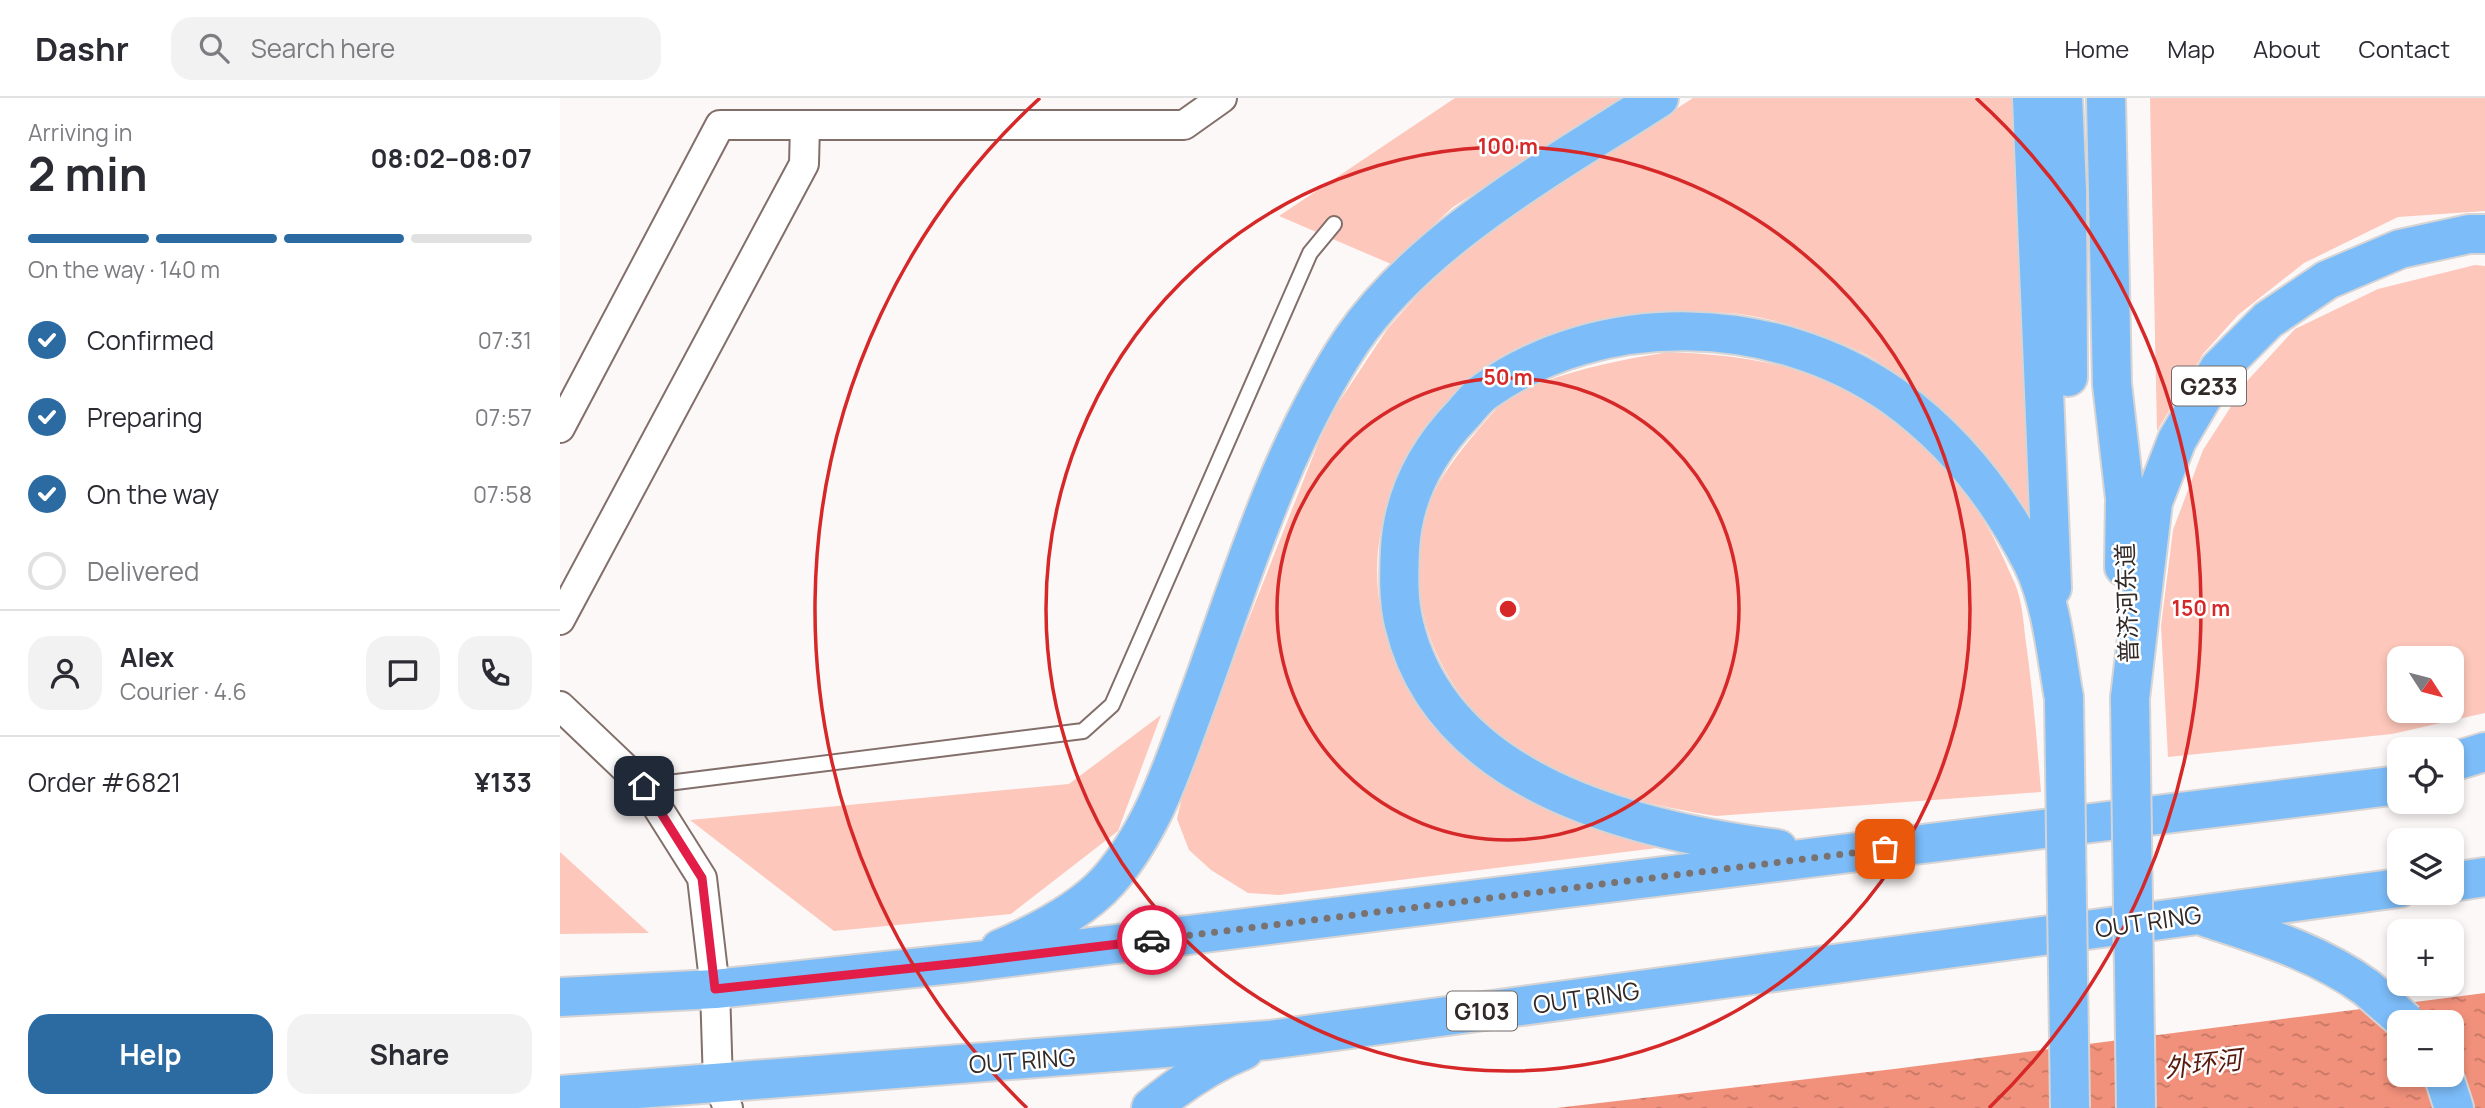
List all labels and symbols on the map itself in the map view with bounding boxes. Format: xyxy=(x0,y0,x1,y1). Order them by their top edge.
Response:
text: 100 m xyxy=(1478,132,1538,160)
text: 50 m xyxy=(1483,363,1533,391)
road number: G233 xyxy=(2172,366,2246,406)
street label: 普济河东道 xyxy=(2107,542,2145,664)
text: 150 m xyxy=(2172,594,2230,622)
centre of rings xyxy=(1496,597,1520,621)
north arrow xyxy=(2387,646,2464,723)
pin xyxy=(614,756,674,816)
pin xyxy=(1855,819,1915,879)
street label: OUT RING xyxy=(2093,897,2203,945)
courier xyxy=(1117,905,1187,975)
street label: OUT RING xyxy=(1531,973,1641,1021)
road number: G103 xyxy=(1447,991,1517,1030)
street label: OUT RING xyxy=(968,1040,1076,1080)
water label: 外环河 xyxy=(2162,1040,2249,1086)

